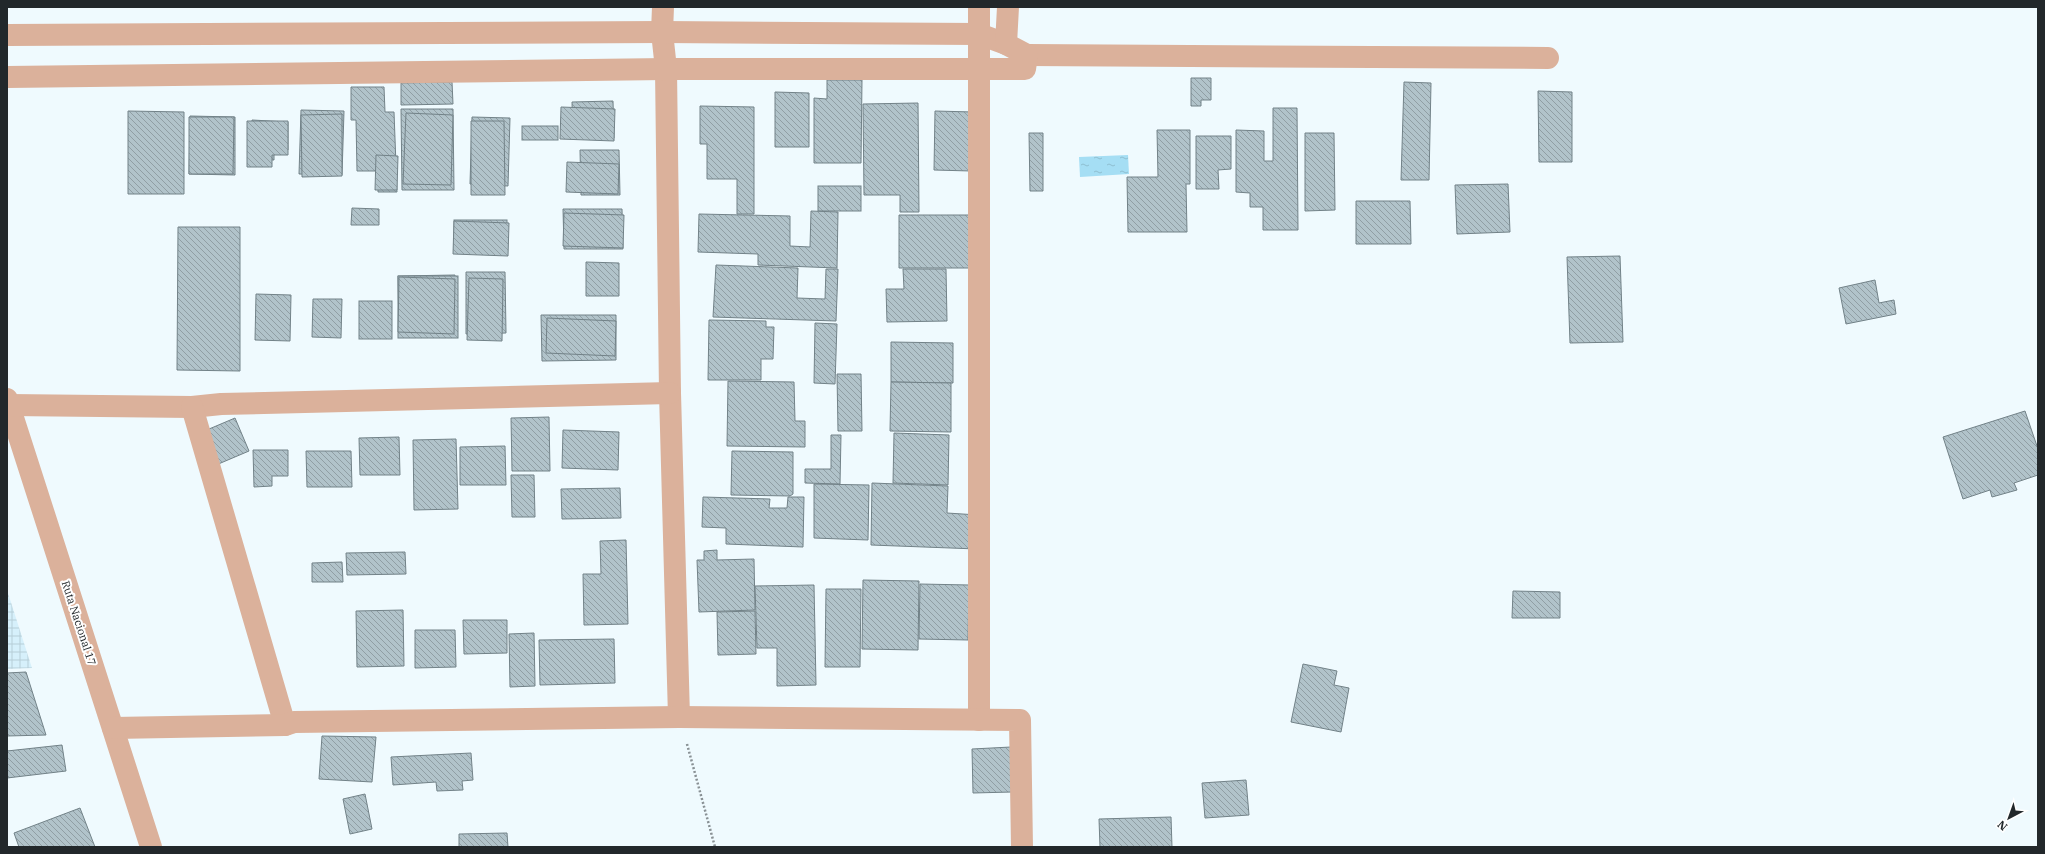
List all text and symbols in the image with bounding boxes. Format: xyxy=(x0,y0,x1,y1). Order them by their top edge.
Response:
street label: Ruta Nacional 17 xyxy=(59,579,99,667)
north arrow xyxy=(1989,798,2029,838)
text: N xyxy=(1994,817,2010,834)

